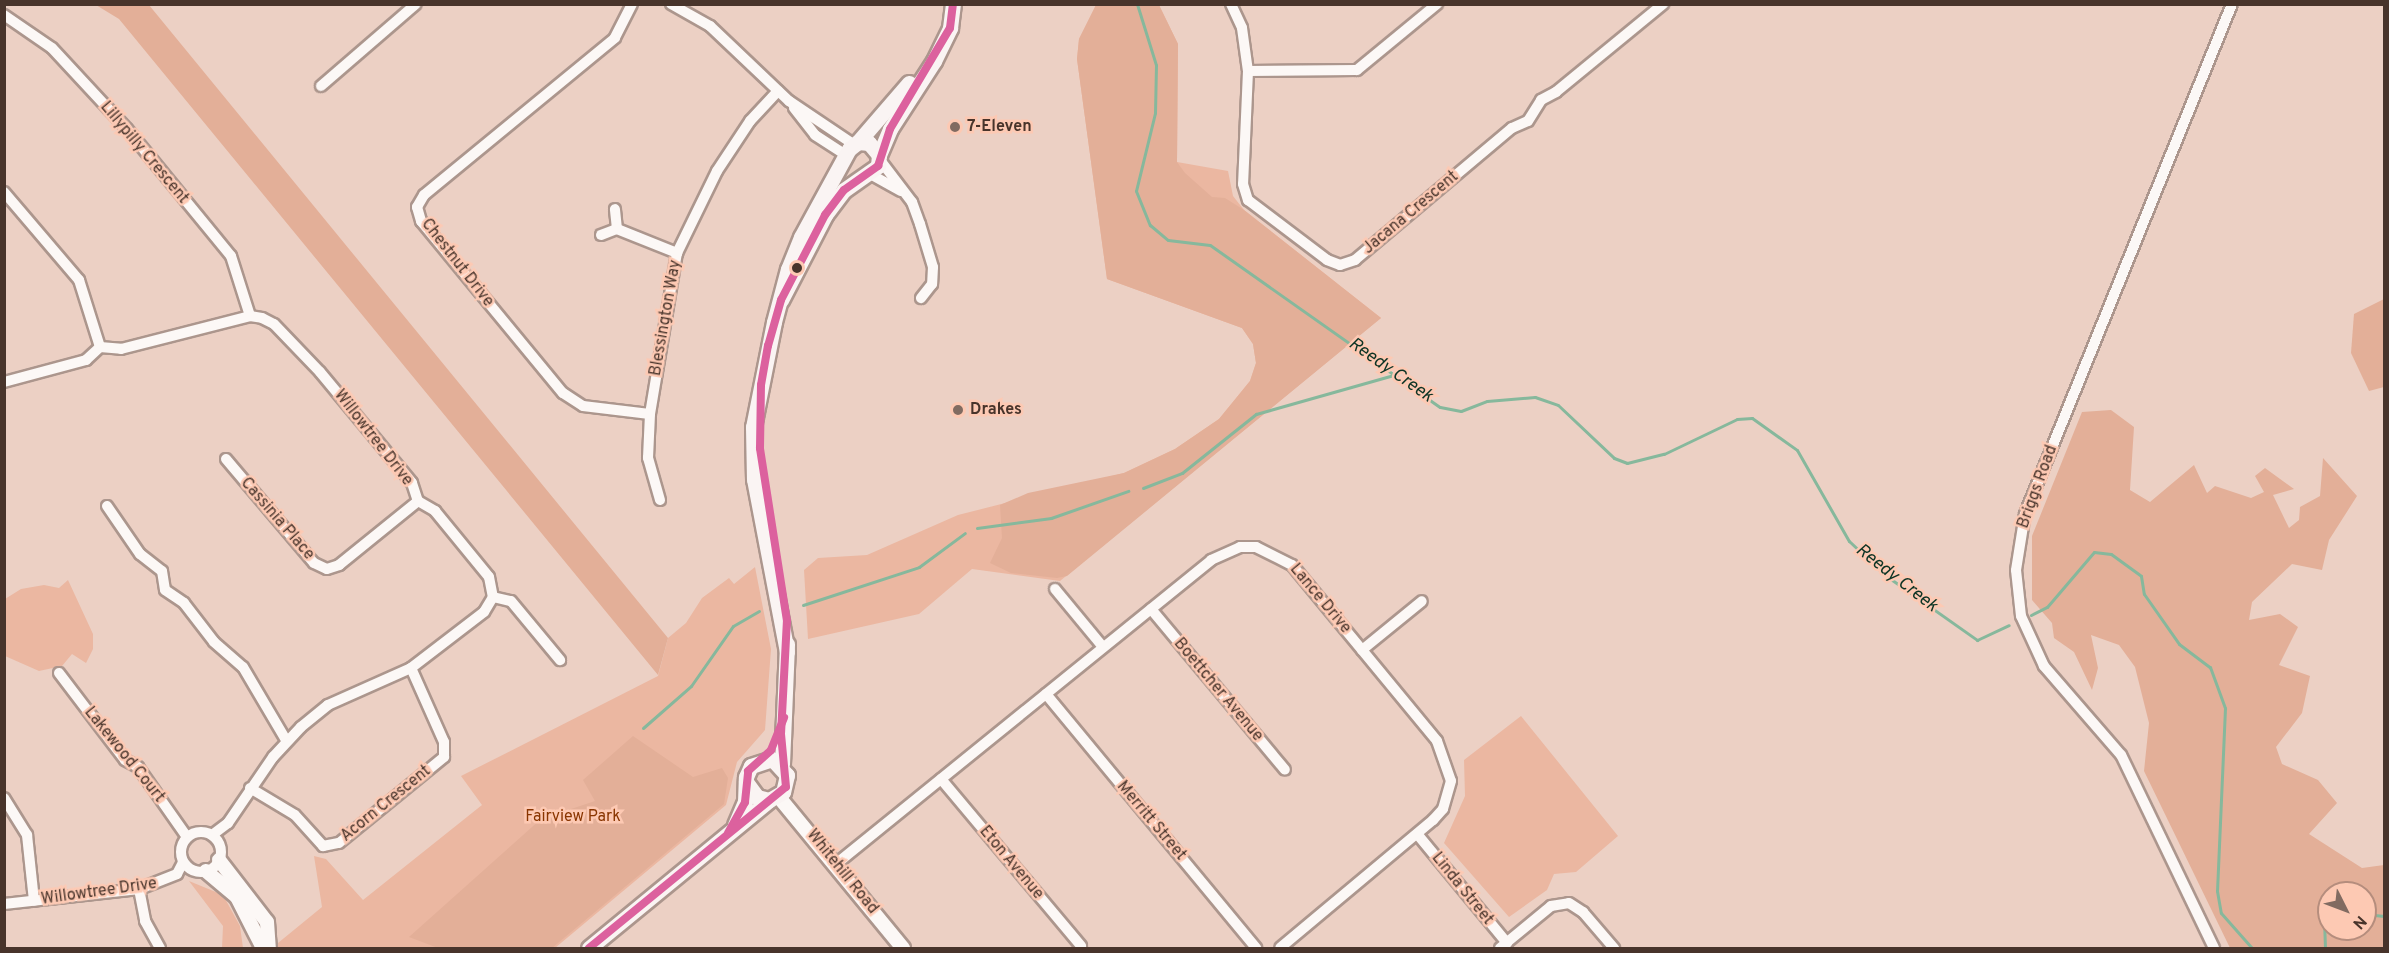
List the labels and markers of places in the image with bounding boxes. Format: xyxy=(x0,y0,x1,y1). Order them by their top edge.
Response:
place label: 7-Eleven xyxy=(967,117,1032,137)
marker: 7-Eleven xyxy=(948,120,962,134)
unlabelled marker xyxy=(791,262,803,274)
place label: Drakes xyxy=(970,400,1022,420)
marker: Drakes xyxy=(951,403,965,417)

